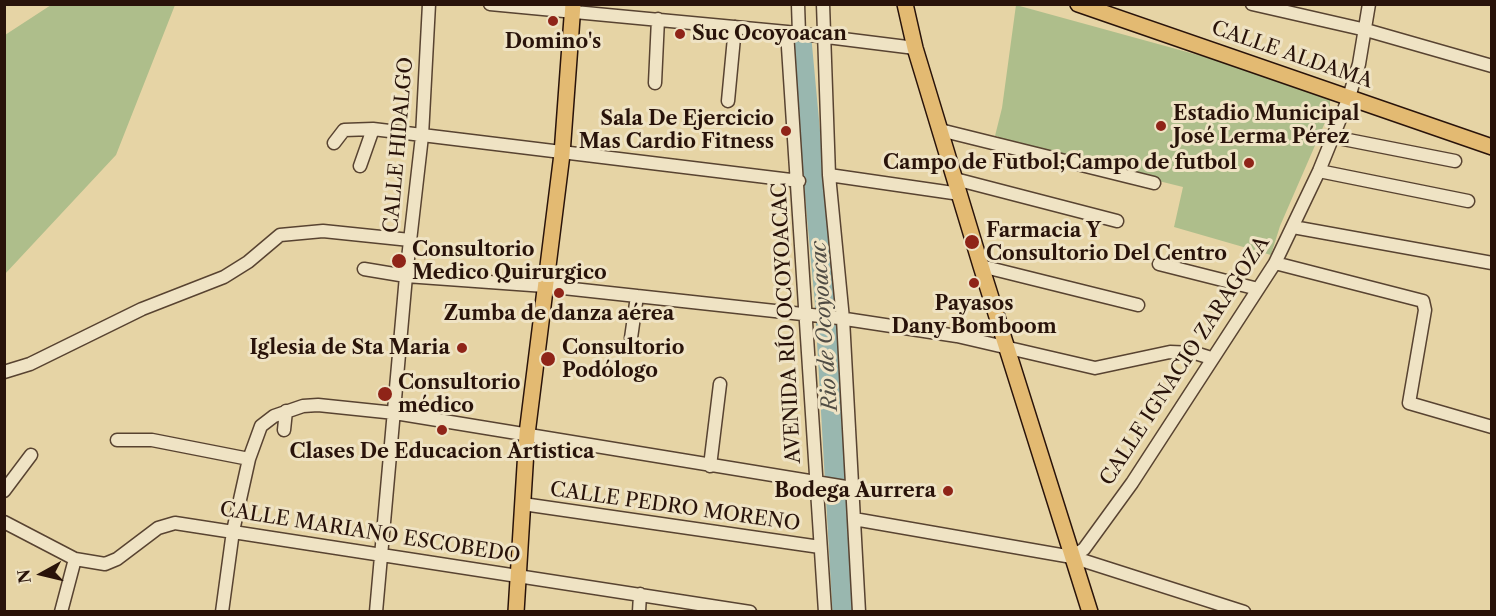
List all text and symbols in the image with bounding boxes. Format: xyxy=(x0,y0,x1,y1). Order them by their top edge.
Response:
marker: Domino's xyxy=(546,14,560,28)
street label: CALLE ALDAMA xyxy=(1208,16,1376,94)
place label: Suc Ocoyoacan xyxy=(692,22,847,46)
marker: Suc Ocoyoacan xyxy=(673,27,687,41)
place label: Domino's xyxy=(505,30,601,54)
street label: CALLE HIDALGO xyxy=(379,56,419,234)
place label: Estadio Municipal José Lerma Pérez xyxy=(1173,102,1360,149)
place label: Sala De Ejercicio Mas Cardio Fitness xyxy=(579,107,774,154)
marker: Estadio Municipal José Lerma Pérez xyxy=(1154,119,1168,133)
marker: Sala De Ejercicio Mas Cardio Fitness xyxy=(779,124,793,138)
place label: Campo de Futbol;Campo de futbol xyxy=(883,151,1237,175)
marker: Campo de Futbol;Campo de futbol xyxy=(1242,156,1256,170)
street label: AVENIDA RÍO OCOYOACAC xyxy=(768,182,806,464)
place label: Farmacia Y Consultorio Del Centro xyxy=(986,219,1227,266)
street label: CALLE IGNACIO ZARAGOZA xyxy=(1095,232,1275,490)
marker: Farmacia Y Consultorio Del Centro xyxy=(963,233,981,251)
place label: Consultorio Medico Quirurgico xyxy=(412,238,607,285)
water label: Rio de Ocoyoacac xyxy=(806,240,844,412)
marker: Consultorio Medico Quirurgico xyxy=(390,252,408,270)
marker: Payasos Dany Bomboom xyxy=(967,276,981,290)
marker: Zumba de danza aérea xyxy=(552,286,566,300)
place label: Payasos Dany Bomboom xyxy=(891,292,1057,339)
place label: Zumba de danza aérea xyxy=(444,302,674,326)
place label: Iglesia de Sta Maria xyxy=(249,336,450,360)
place label: Consultorio Podólogo xyxy=(562,336,684,383)
marker: Iglesia de Sta Maria xyxy=(455,341,469,355)
marker: Consultorio Podólogo xyxy=(539,350,557,368)
place label: Consultorio médico xyxy=(398,371,520,418)
marker: Consultorio médico xyxy=(376,385,394,403)
marker: Clases De Educacion Artistica xyxy=(435,423,449,437)
place label: Clases De Educacion Artistica xyxy=(289,440,595,464)
street label: CALLE PEDRO MORENO xyxy=(548,478,802,536)
place label: Bodega Aurrera xyxy=(774,479,936,503)
marker: Bodega Aurrera xyxy=(941,484,955,498)
street label: CALLE MARIANO ESCOBEDO xyxy=(218,497,522,569)
north arrow xyxy=(12,544,72,604)
text: N xyxy=(13,568,35,585)

